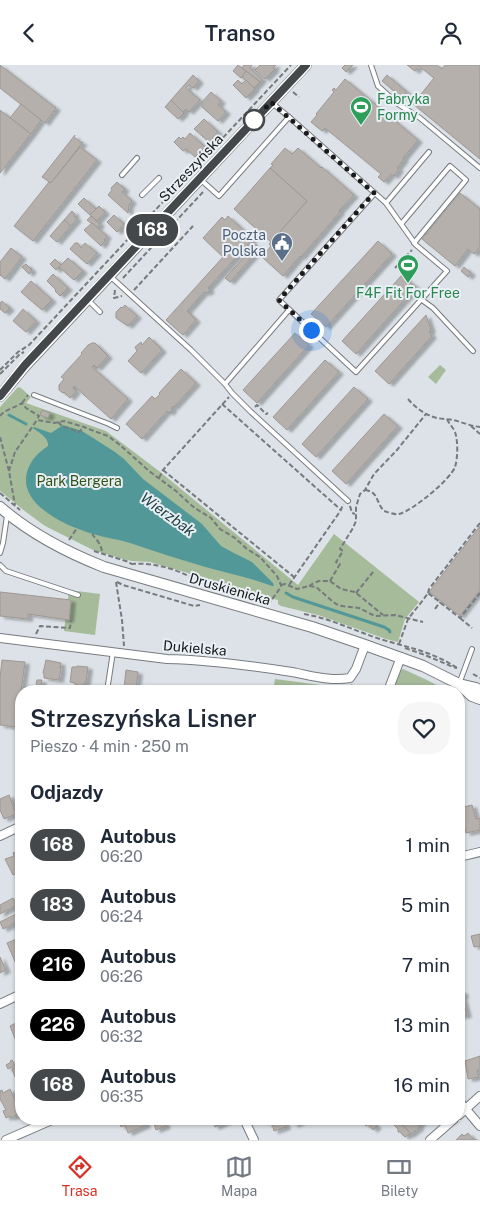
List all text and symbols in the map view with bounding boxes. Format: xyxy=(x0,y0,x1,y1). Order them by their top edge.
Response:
icon: back xyxy=(15,19,43,47)
icon: person xyxy=(437,19,465,47)
text: Transo xyxy=(205,20,275,46)
place label: Fabryka Formy xyxy=(377,91,430,123)
sports icon: Fabryka Formy xyxy=(349,95,373,126)
unlabelled marker xyxy=(243,109,265,131)
street label: Strzeszyńska xyxy=(156,131,226,205)
line badge: 168 xyxy=(123,214,181,246)
text: 168 xyxy=(136,219,168,240)
place label: Poczta Polska xyxy=(222,227,266,259)
public building icon: Poczta Polska xyxy=(270,231,294,262)
sports icon: F4F Fit For Free xyxy=(396,253,420,284)
place label: F4F Fit For Free xyxy=(356,285,460,301)
your location xyxy=(299,318,324,343)
park label: Park Bergera xyxy=(36,473,122,489)
water label: Wierzbak xyxy=(138,489,199,540)
street label: Druskienicka xyxy=(187,570,273,608)
street label: Dukielska xyxy=(163,637,227,659)
button: heart xyxy=(398,702,450,754)
text: Strzeszyńska Lisner xyxy=(30,704,257,732)
text: Pieszo · 4 min · 250 m xyxy=(30,737,189,756)
text: Odjazdy xyxy=(30,781,104,803)
text: Autobus xyxy=(100,825,176,847)
text: 168 xyxy=(42,834,73,855)
text: 1 min xyxy=(405,834,450,856)
text: 06:20 xyxy=(100,847,143,866)
text: Autobus xyxy=(100,885,176,907)
text: 183 xyxy=(42,894,73,915)
text: 5 min xyxy=(401,894,450,916)
text: 06:24 xyxy=(100,907,143,926)
text: Autobus xyxy=(100,945,176,967)
text: 216 xyxy=(42,954,73,975)
text: 7 min xyxy=(402,954,450,976)
text: 06:26 xyxy=(100,967,143,986)
text: Autobus xyxy=(100,1005,176,1027)
text: 226 xyxy=(40,1014,75,1035)
text: 13 min xyxy=(393,1014,450,1036)
text: 06:32 xyxy=(100,1027,143,1046)
text: Autobus xyxy=(100,1065,176,1087)
text: 168 xyxy=(42,1074,73,1095)
text: 16 min xyxy=(394,1074,450,1096)
text: 06:35 xyxy=(100,1087,144,1106)
tab: Trasa xyxy=(62,1153,97,1199)
tab: Mapa xyxy=(221,1153,257,1199)
tab: Bilety xyxy=(381,1153,418,1199)

